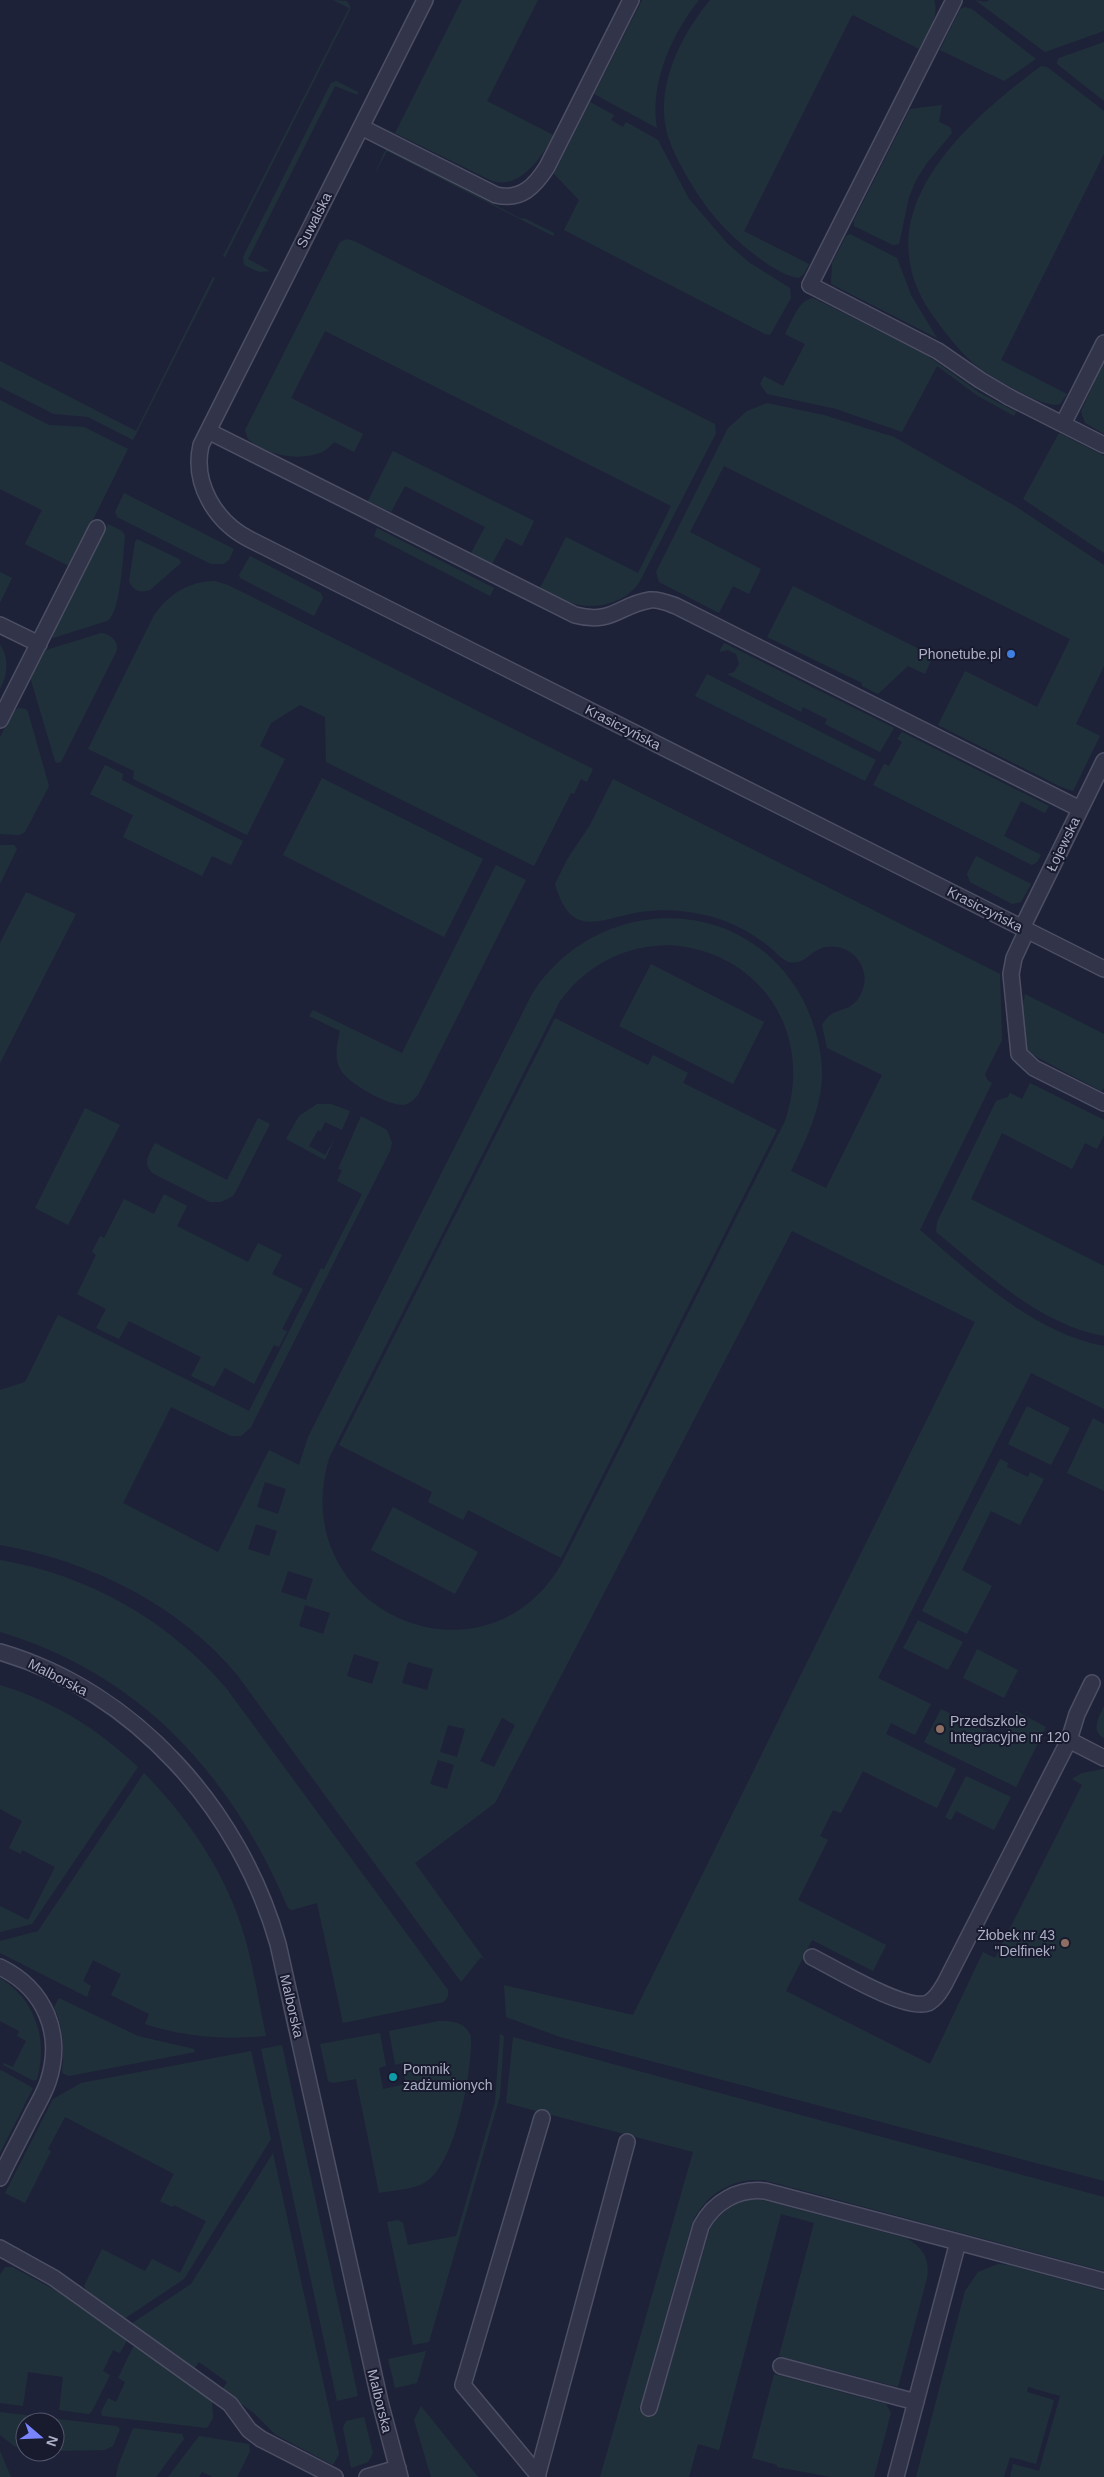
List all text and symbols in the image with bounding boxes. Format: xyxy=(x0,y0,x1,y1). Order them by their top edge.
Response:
street label: Suwalska xyxy=(293,189,335,250)
place label: Phonetube.pl xyxy=(918,646,1001,662)
marker: Phonetube.pl xyxy=(1005,648,1017,660)
street label: Krasiczyńska xyxy=(583,701,664,753)
street label: Łojewska xyxy=(1043,814,1083,874)
street label: Krasiczyńska xyxy=(945,883,1026,935)
street label: Malborska xyxy=(26,1655,91,1699)
place label: Przedszkole Integracyjne nr 120 xyxy=(950,1713,1070,1745)
marker: Przedszkole Integracyjne nr 120 xyxy=(934,1723,946,1735)
place label: Żłobek nr 43 "Delfinek" xyxy=(977,1926,1055,1959)
marker: Żłobek nr 43 "Delfinek" xyxy=(1059,1937,1071,1949)
street label: Malborska xyxy=(277,1973,307,2039)
place label: Pomnik zadżumionych xyxy=(403,2061,493,2093)
marker: Pomnik zadżumionych xyxy=(387,2071,399,2083)
street label: Malborska xyxy=(364,2368,396,2434)
north arrow xyxy=(15,2412,65,2462)
text: N xyxy=(43,2434,62,2449)

